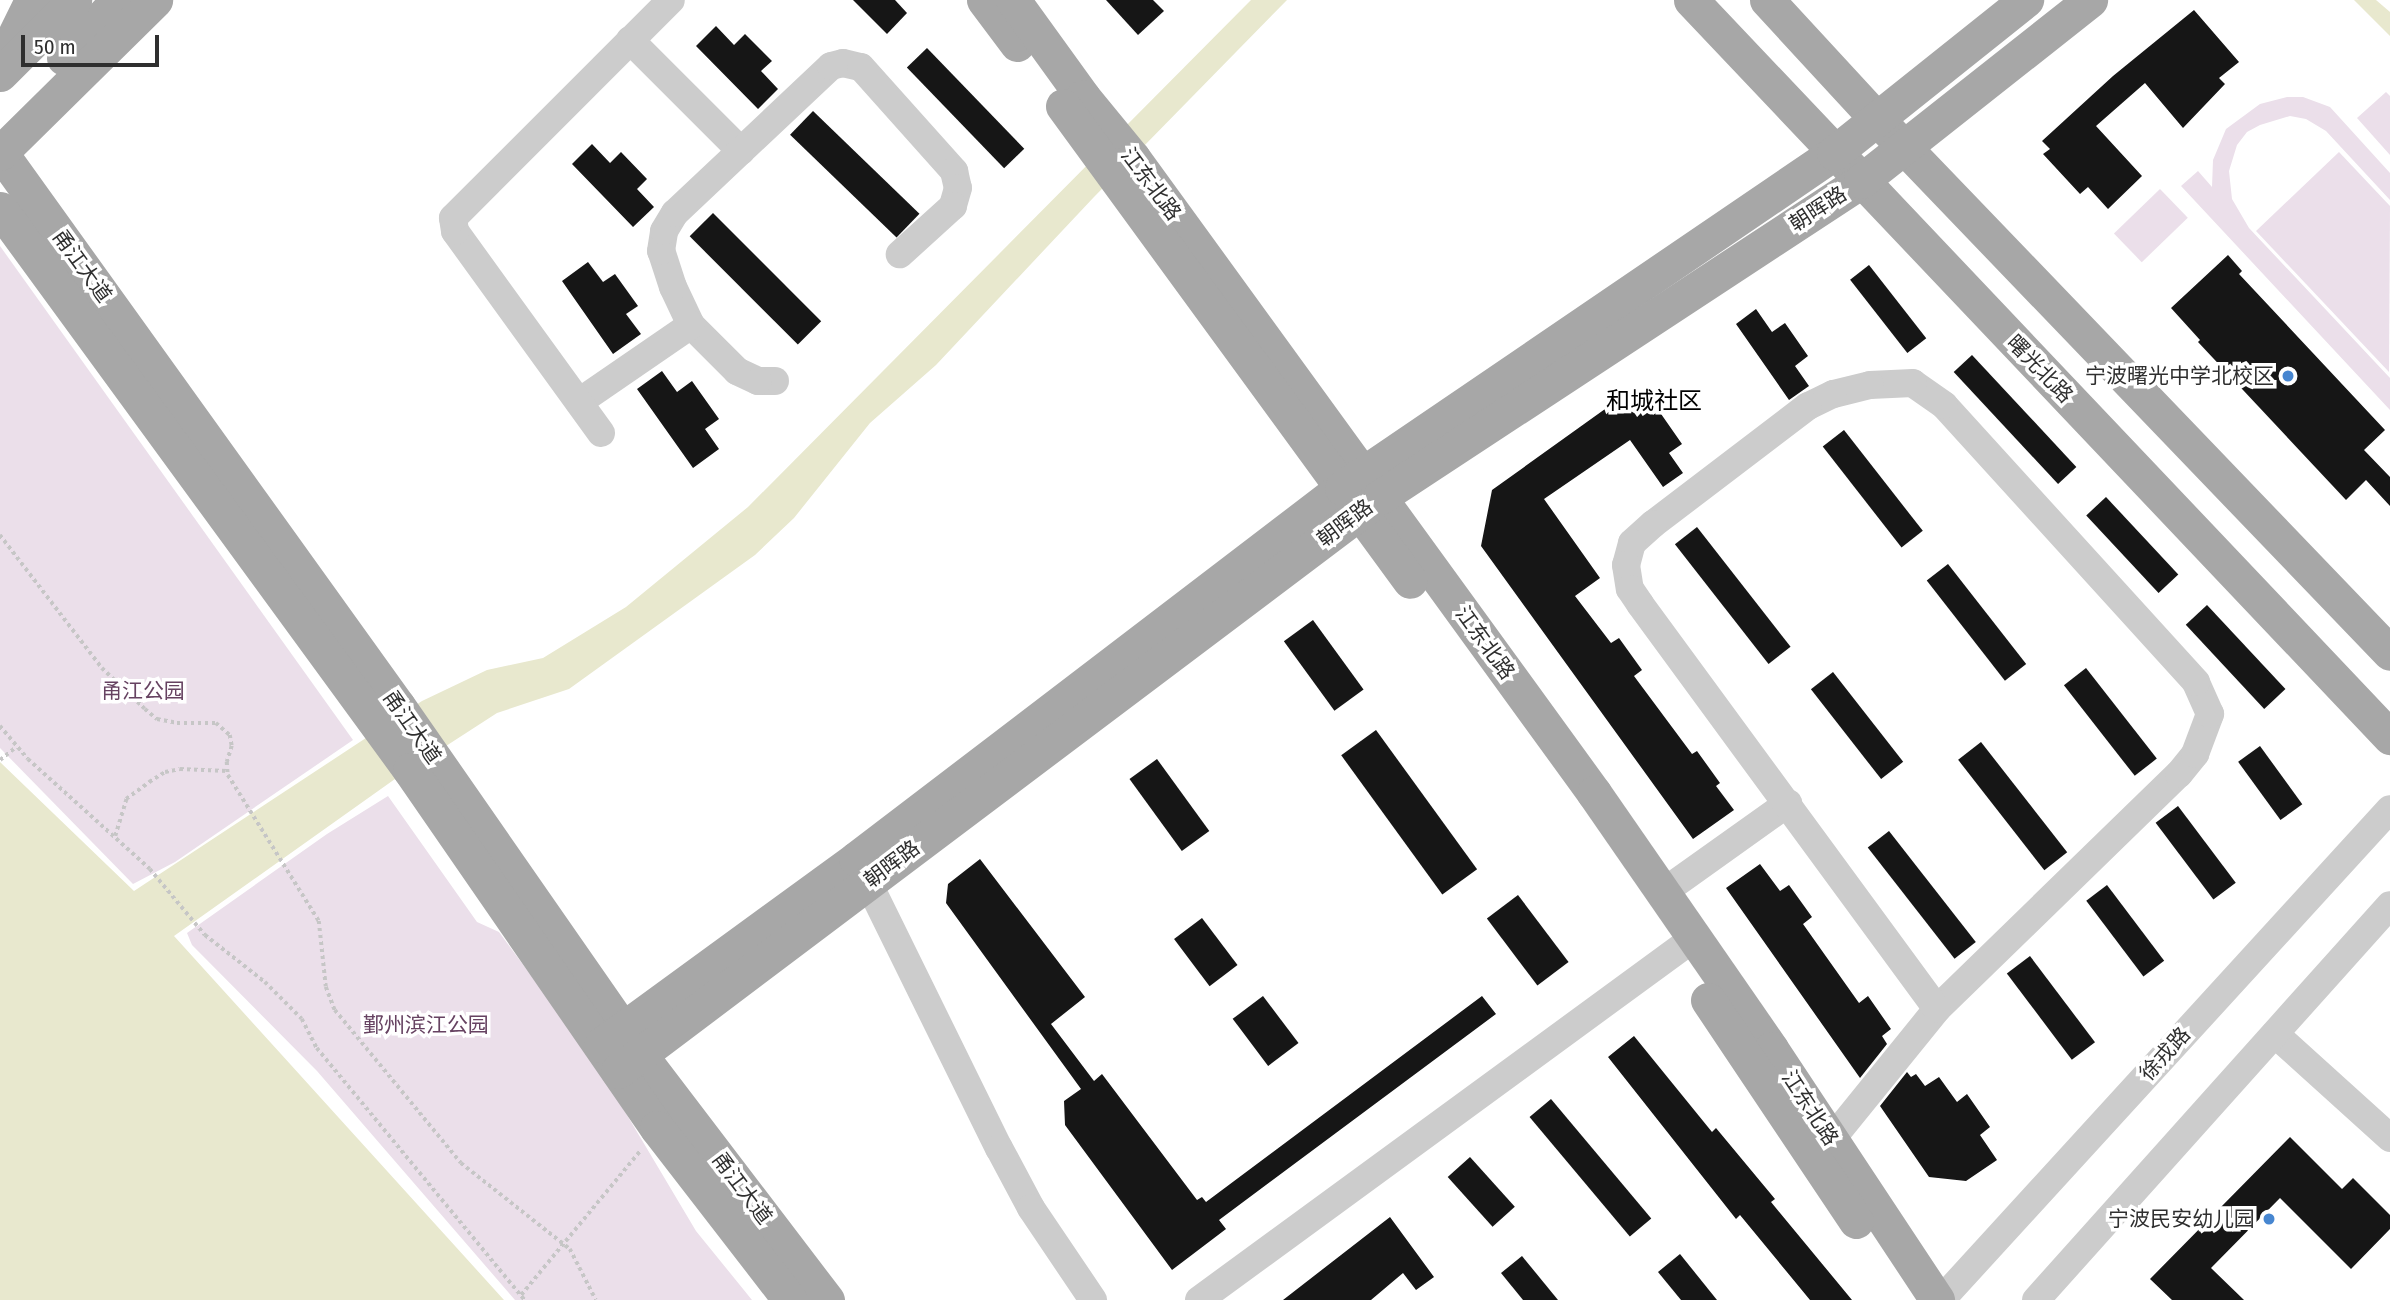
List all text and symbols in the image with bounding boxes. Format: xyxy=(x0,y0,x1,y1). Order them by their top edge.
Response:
scale bar xyxy=(24,21,163,65)
text: 50 m xyxy=(34,34,76,60)
street label: 江东北路 xyxy=(1116,143,1186,225)
street label: 朝晖路 xyxy=(1785,181,1851,237)
street label: 甬江大道 xyxy=(47,225,117,307)
street label: 曙光北路 xyxy=(2002,330,2078,408)
place label: 宁波曙光中学北校区 xyxy=(2085,363,2274,389)
marker: 宁波曙光中学北校区 xyxy=(2280,368,2296,384)
district label: 和城社区 xyxy=(1606,388,1702,416)
street label: 朝晖路 xyxy=(1312,494,1378,552)
street label: 江东北路 xyxy=(1450,602,1520,684)
park label: 甬江公园 xyxy=(101,678,185,704)
street label: 甬江大道 xyxy=(378,685,446,769)
street label: 朝晖路 xyxy=(859,835,925,893)
park label: 鄞州滨江公园 xyxy=(363,1012,489,1038)
street label: 徐戎路 xyxy=(2135,1022,2195,1086)
street label: 江东北路 xyxy=(1777,1066,1843,1150)
street label: 甬江大道 xyxy=(707,1147,777,1229)
place label: 宁波民安幼儿园 xyxy=(2108,1206,2255,1232)
marker: 宁波民安幼儿园 xyxy=(2261,1211,2277,1227)

